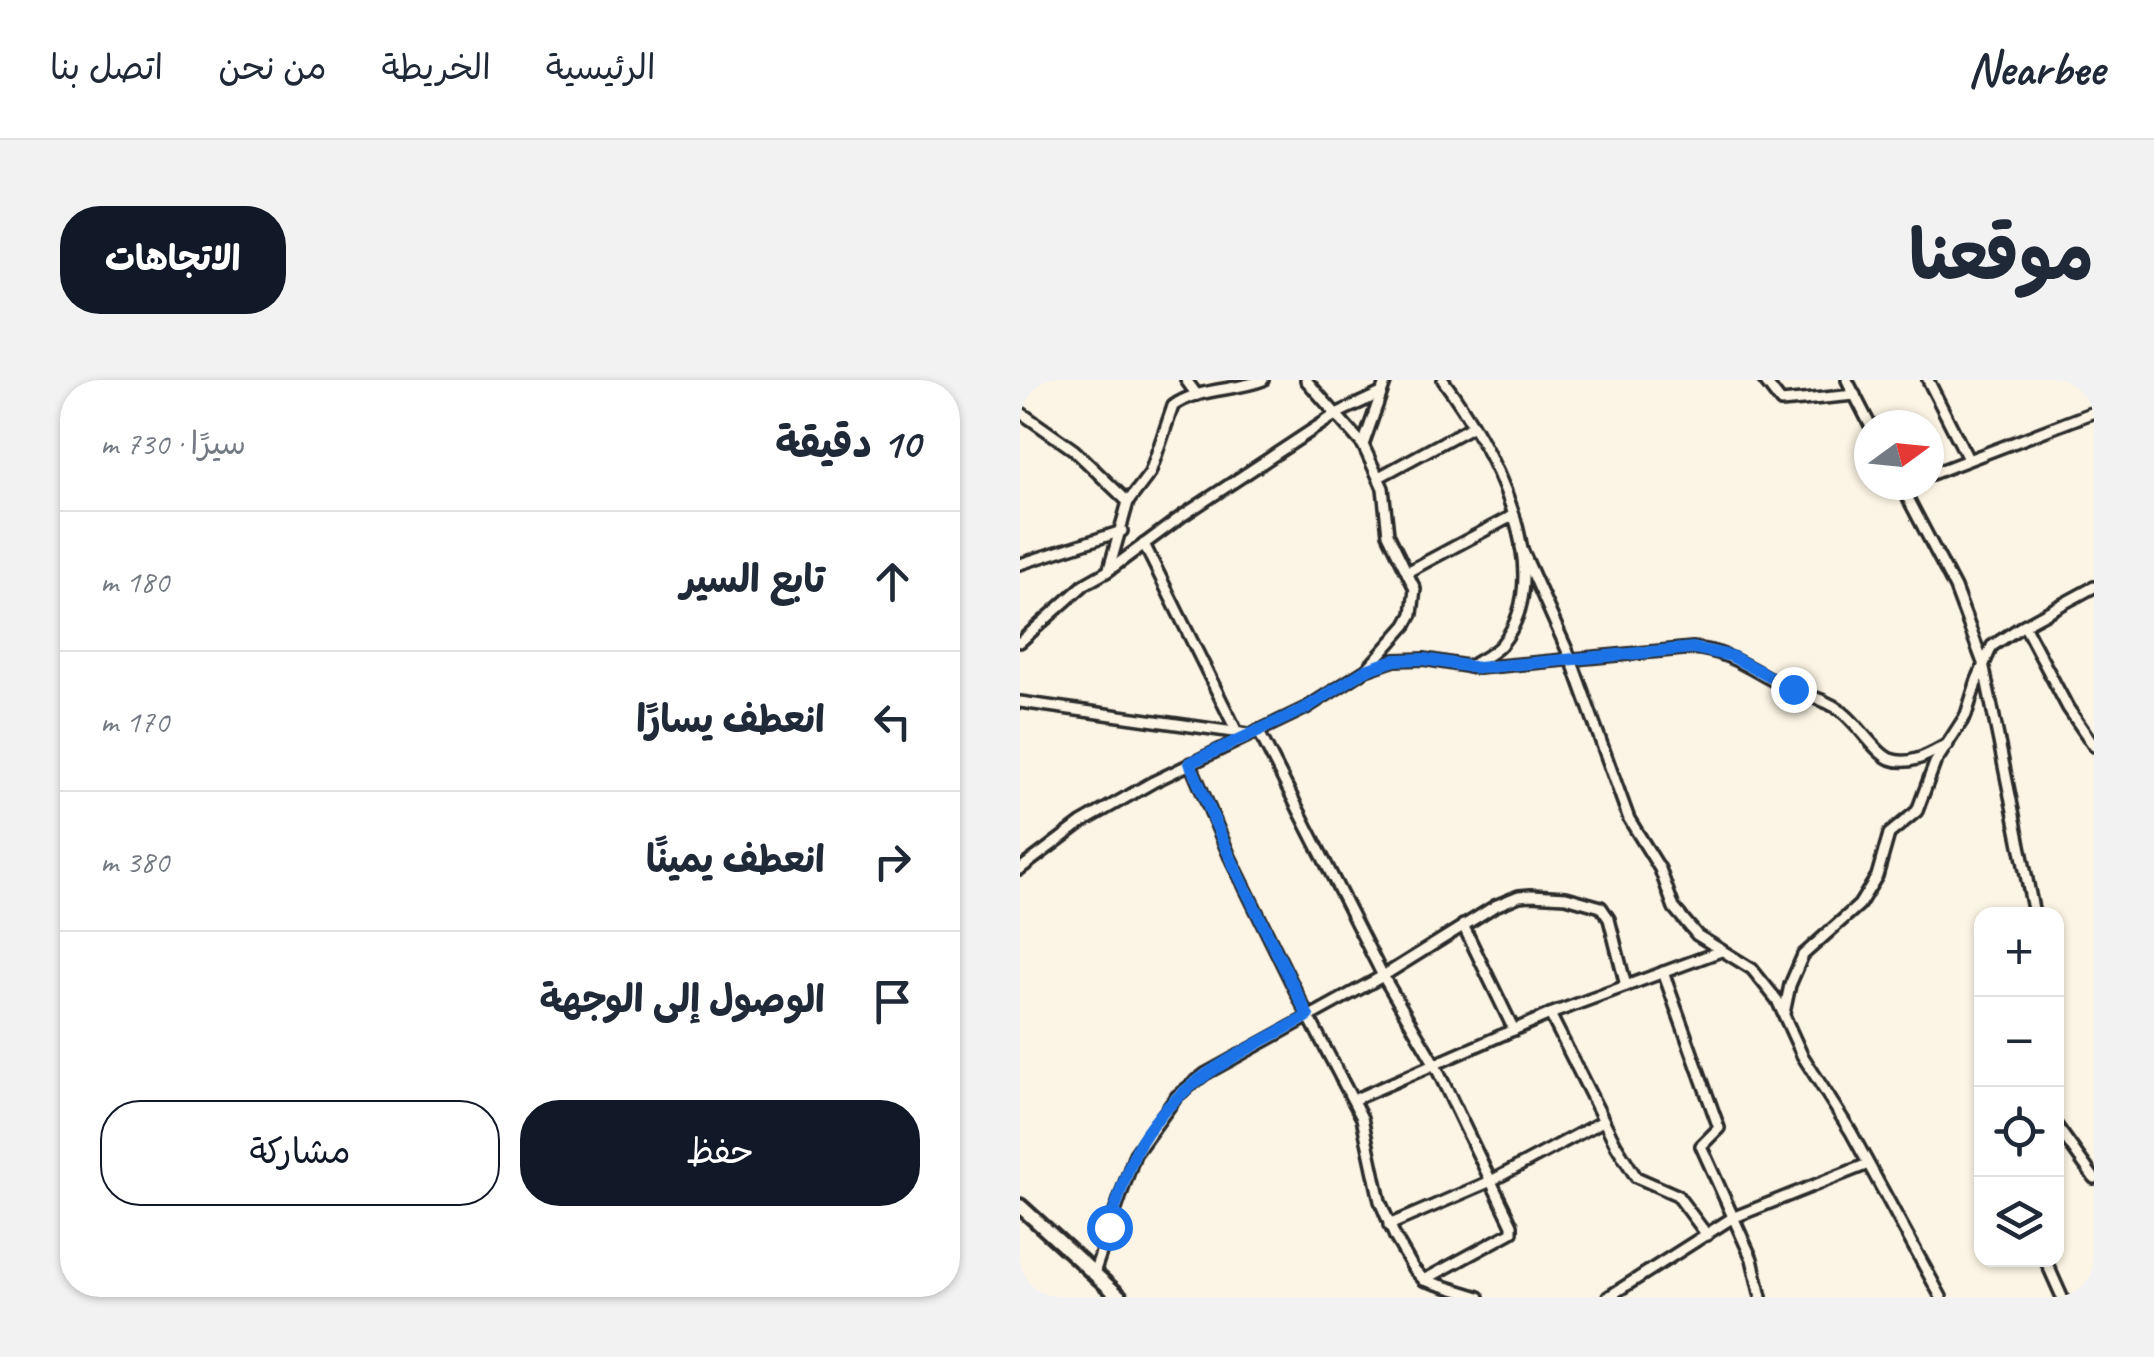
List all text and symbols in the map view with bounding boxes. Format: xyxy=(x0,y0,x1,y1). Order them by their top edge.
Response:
text: Nearbee xyxy=(1967,39,2104,99)
text: اتصل بنا xyxy=(50,45,163,90)
text: من نحن xyxy=(218,45,327,90)
text: الخريطة xyxy=(382,45,491,90)
text: الرئيسية xyxy=(546,45,656,90)
button: الاتجاهات xyxy=(60,206,286,314)
text: موقعنا xyxy=(1909,212,2094,300)
north arrow xyxy=(1854,410,1944,500)
text: 10 دقيقة xyxy=(775,417,920,470)
text: سيرًا · 730 m xyxy=(100,423,246,464)
icon: ahead xyxy=(865,554,920,609)
text: تابع السير xyxy=(680,556,825,603)
text: 180 m xyxy=(100,561,169,602)
route end xyxy=(1771,667,1817,713)
icon: left xyxy=(865,694,920,749)
text: انعطف يسارًا xyxy=(636,696,825,743)
text: 170 m xyxy=(100,701,169,742)
icon: right xyxy=(865,834,920,889)
text: انعطف يمينًا xyxy=(646,836,825,883)
text: 380 m xyxy=(100,841,169,882)
map controls xyxy=(1974,907,2064,1267)
button: + xyxy=(1974,907,2064,997)
icon: arrive xyxy=(865,974,920,1029)
text: الوصول إلى الوجهة xyxy=(539,976,825,1023)
button: − xyxy=(1974,997,2064,1087)
button: locate xyxy=(1974,1087,2064,1177)
button: مشاركة xyxy=(100,1100,500,1206)
button: حفظ xyxy=(520,1100,920,1206)
button: layers xyxy=(1974,1177,2064,1267)
route start xyxy=(1087,1205,1133,1251)

